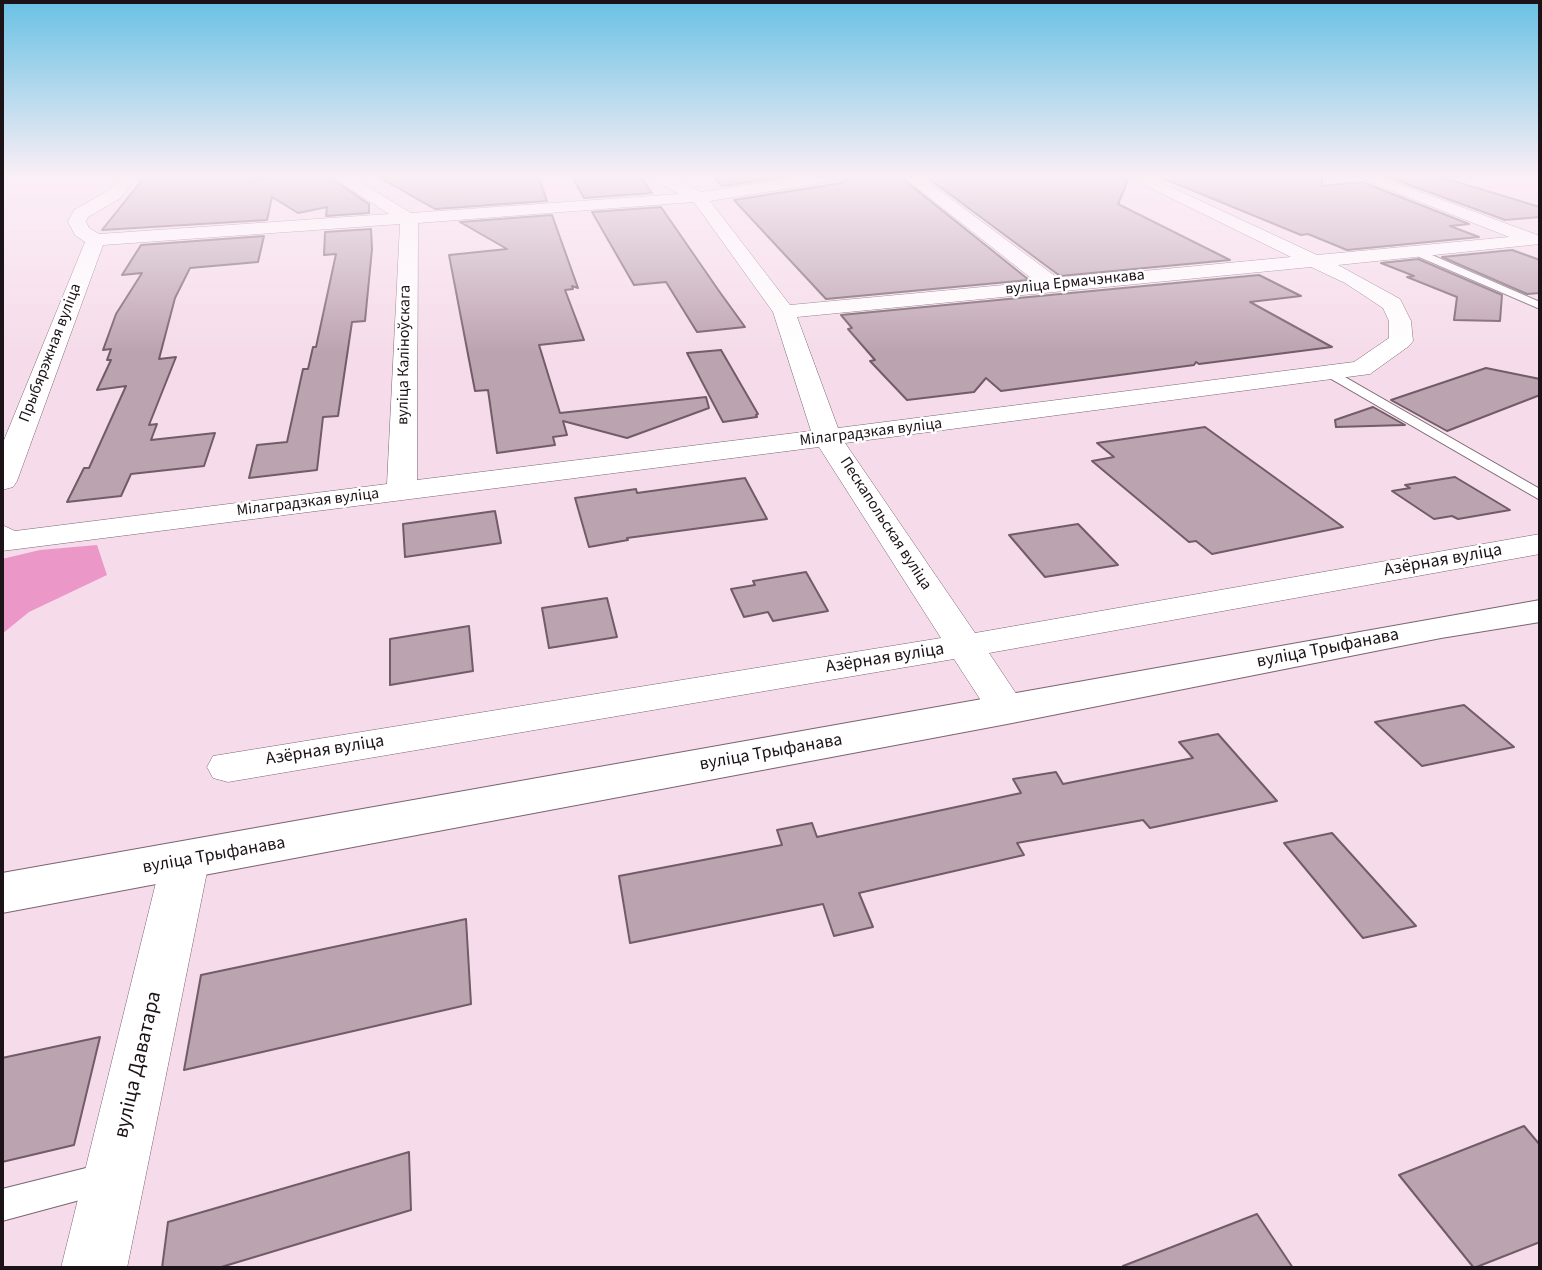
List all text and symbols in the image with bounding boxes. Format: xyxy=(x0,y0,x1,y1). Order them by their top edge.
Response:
street label: вуліца Ермачэнкава xyxy=(1004,266,1146,300)
street label: Прыбярэжная вуліца xyxy=(16,281,86,425)
street label: вуліца Каліноўскага xyxy=(394,285,416,425)
street label: Мілаградзкая вуліца xyxy=(799,415,943,451)
street label: Пескапольская вуліца xyxy=(835,454,935,594)
street label: Мілаградзкая вуліца xyxy=(236,485,380,521)
street label: Азёрная вуліца xyxy=(1382,540,1504,582)
street label: вуліца Трыфанава xyxy=(1255,625,1401,673)
street label: Азёрная вуліца xyxy=(824,639,946,679)
street label: вуліца Трыфанава xyxy=(698,730,844,776)
street label: Азёрная вуліца xyxy=(264,731,386,771)
street label: вуліца Трыфанава xyxy=(141,833,287,879)
street label: вуліца Даватара xyxy=(110,989,168,1141)

